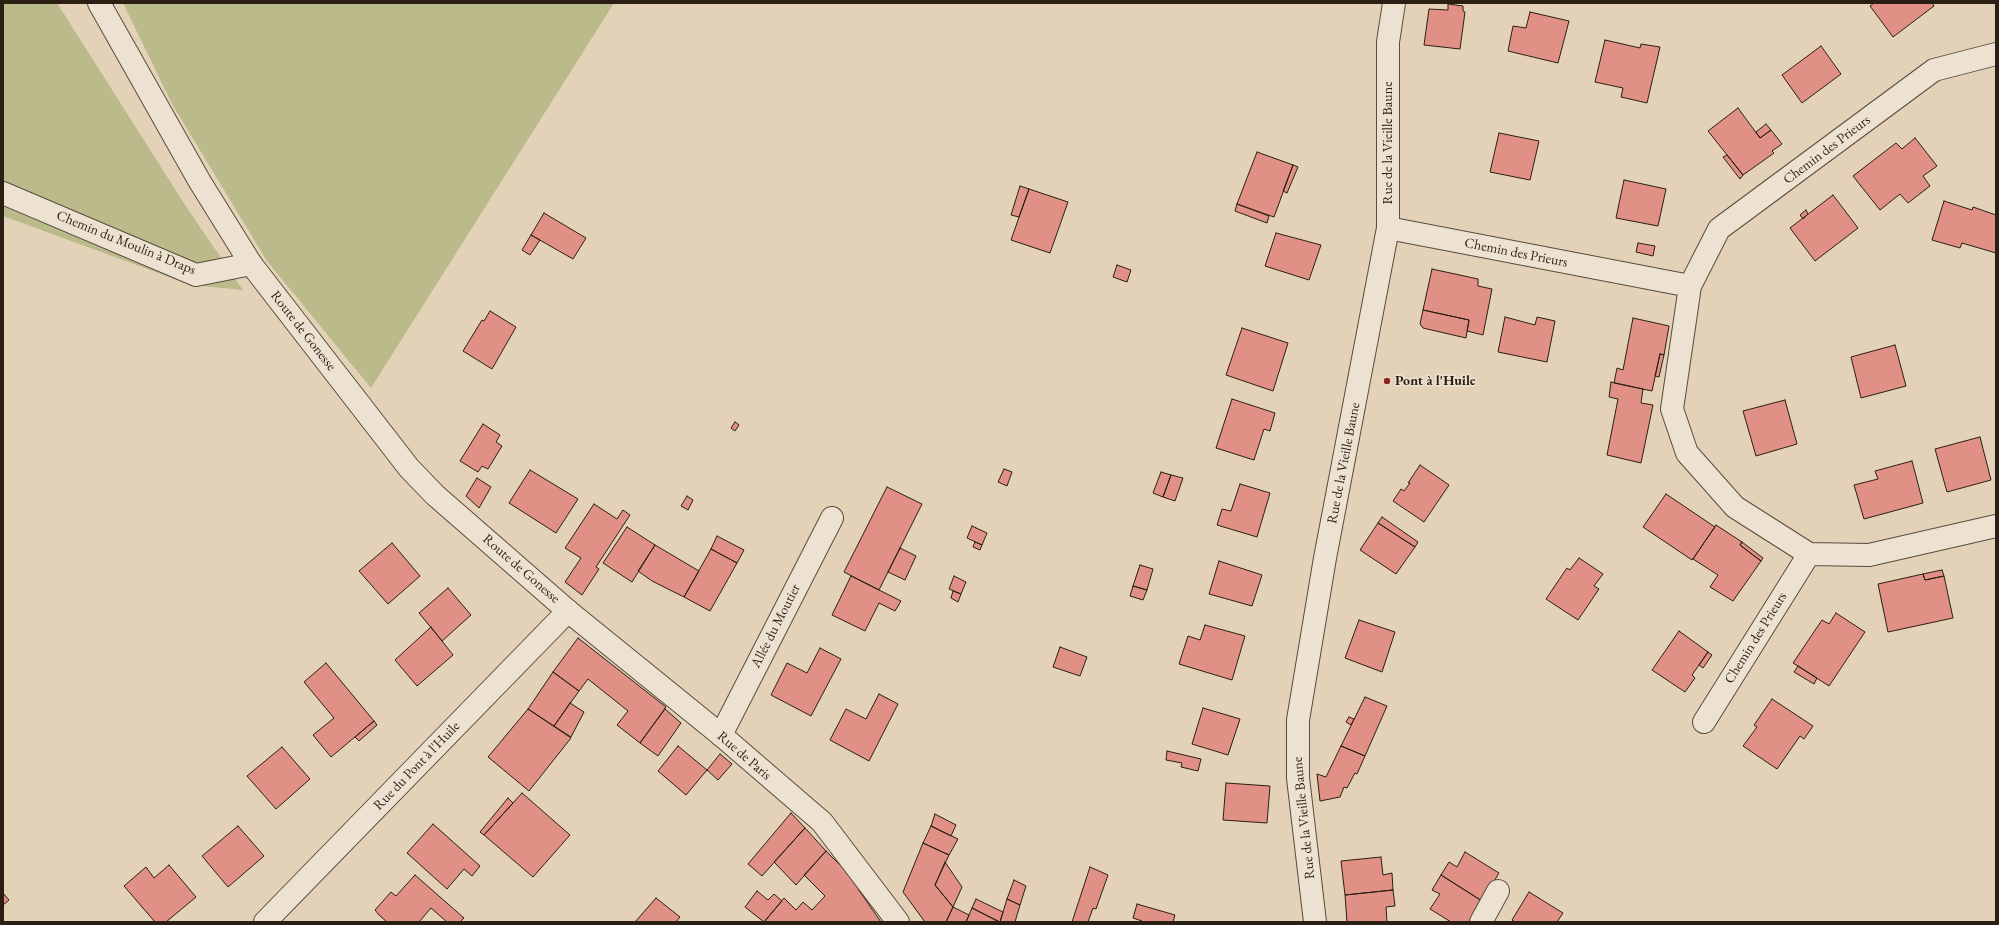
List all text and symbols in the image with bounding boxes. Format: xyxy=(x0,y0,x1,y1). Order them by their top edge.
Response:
street label: Rue de la Vieille Baune xyxy=(1380,81,1396,205)
street label: Chemin des Prieurs xyxy=(1780,112,1874,188)
street label: Chemin du Moulin à Draps xyxy=(54,207,198,279)
street label: Chemin des Prieurs xyxy=(1463,235,1569,271)
street label: Route de Gonesse xyxy=(267,288,339,374)
place label: Pont à l'Huile xyxy=(1395,373,1476,389)
marker: Pont à l'Huile xyxy=(1382,376,1392,386)
street label: Rue de la Vieille Baune xyxy=(1324,401,1364,525)
street label: Route de Gonesse xyxy=(479,531,563,607)
street label: Allée du Moutier xyxy=(748,581,804,671)
street label: Chemin des Prieurs xyxy=(1721,589,1791,687)
street label: Rue du Pont à l'Huile xyxy=(370,718,464,814)
street label: Rue de Paris xyxy=(714,728,774,784)
street label: Rue de la Vieille Baune xyxy=(1289,756,1319,880)

